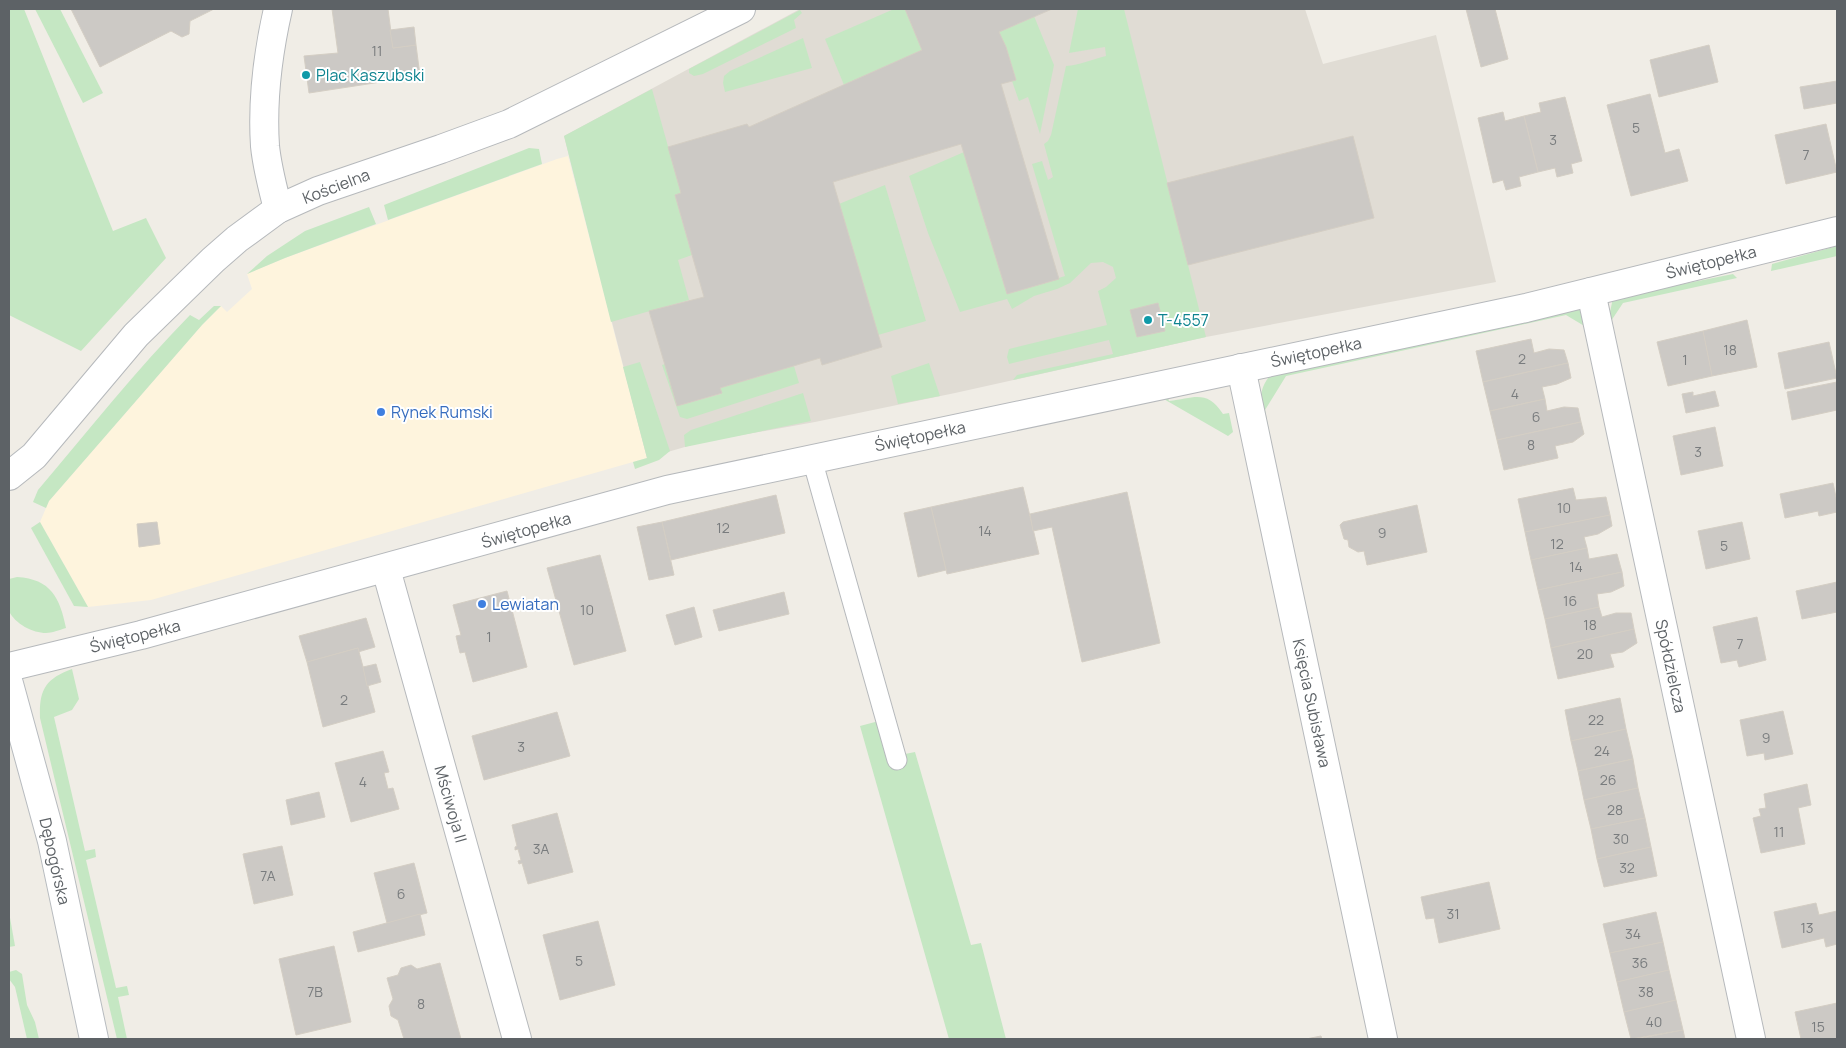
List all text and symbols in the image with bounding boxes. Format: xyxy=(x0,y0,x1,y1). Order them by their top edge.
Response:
house number: 11 xyxy=(372,41,382,60)
place label: Plac Kaszubski xyxy=(316,64,425,86)
marker: Plac Kaszubski xyxy=(300,69,312,81)
house number: 5 xyxy=(1632,118,1640,137)
house number: 3 xyxy=(1549,130,1557,149)
house number: 7 xyxy=(1802,145,1810,164)
street label: Kościelna xyxy=(299,163,373,209)
street label: Świętopełka xyxy=(1663,240,1759,284)
place label: T-4557 xyxy=(1158,309,1209,331)
marker: T-4557 xyxy=(1142,314,1154,326)
street label: Świętopełka xyxy=(1268,332,1364,372)
house number: 18 xyxy=(1723,340,1737,359)
house number: 2 xyxy=(1518,349,1526,368)
house number: 1 xyxy=(1682,350,1688,369)
house number: 4 xyxy=(1511,384,1519,403)
place label: Rynek Rumski xyxy=(391,401,493,423)
marker: Rynek Rumski xyxy=(375,406,387,418)
house number: 6 xyxy=(1532,407,1540,426)
street label: Świętopełka xyxy=(872,416,968,456)
house number: 8 xyxy=(1527,435,1535,454)
house number: 3 xyxy=(1694,442,1702,461)
house number: 10 xyxy=(1557,498,1571,517)
street label: Świętopełka xyxy=(479,507,573,553)
house number: 12 xyxy=(716,518,730,537)
house number: 14 xyxy=(978,521,992,540)
house number: 9 xyxy=(1378,523,1386,542)
house number: 12 xyxy=(1550,534,1564,553)
house number: 5 xyxy=(1720,536,1728,555)
house number: 14 xyxy=(1569,557,1583,576)
house number: 16 xyxy=(1563,591,1577,610)
place label: Lewiatan xyxy=(492,593,559,615)
marker: Lewiatan xyxy=(476,598,488,610)
house number: 10 xyxy=(580,600,594,619)
street label: Świętopełka xyxy=(87,614,183,658)
house number: 18 xyxy=(1583,615,1597,634)
street label: Spółdzielcza xyxy=(1650,617,1692,715)
house number: 1 xyxy=(486,627,492,646)
house number: 7 xyxy=(1736,634,1744,653)
street label: Księcia Subisława xyxy=(1288,637,1336,769)
house number: 20 xyxy=(1577,644,1593,663)
house number: 2 xyxy=(340,690,348,709)
house number: 22 xyxy=(1588,710,1604,729)
house number: 9 xyxy=(1762,728,1770,747)
house number: 3 xyxy=(517,737,525,756)
house number: 24 xyxy=(1594,741,1610,760)
street label: Mściwoja II xyxy=(430,763,472,845)
house number: 26 xyxy=(1600,770,1616,789)
house number: 4 xyxy=(359,772,367,791)
house number: 28 xyxy=(1607,800,1623,819)
street label: Dębogórska xyxy=(34,815,76,907)
house number: 11 xyxy=(1774,822,1784,841)
house number: 30 xyxy=(1613,829,1629,848)
house number: 3A xyxy=(533,839,549,858)
house number: 32 xyxy=(1619,858,1635,877)
house number: 7A xyxy=(260,866,276,885)
house number: 6 xyxy=(397,884,405,903)
house number: 31 xyxy=(1446,904,1460,923)
house number: 13 xyxy=(1800,918,1814,937)
house number: 34 xyxy=(1625,924,1641,943)
house number: 5 xyxy=(575,951,583,970)
house number: 36 xyxy=(1632,953,1648,972)
house number: 7B xyxy=(307,982,323,1001)
house number: 38 xyxy=(1638,982,1654,1001)
house number: 8 xyxy=(417,994,425,1013)
house number: 40 xyxy=(1646,1012,1662,1031)
house number: 15 xyxy=(1811,1017,1825,1036)

